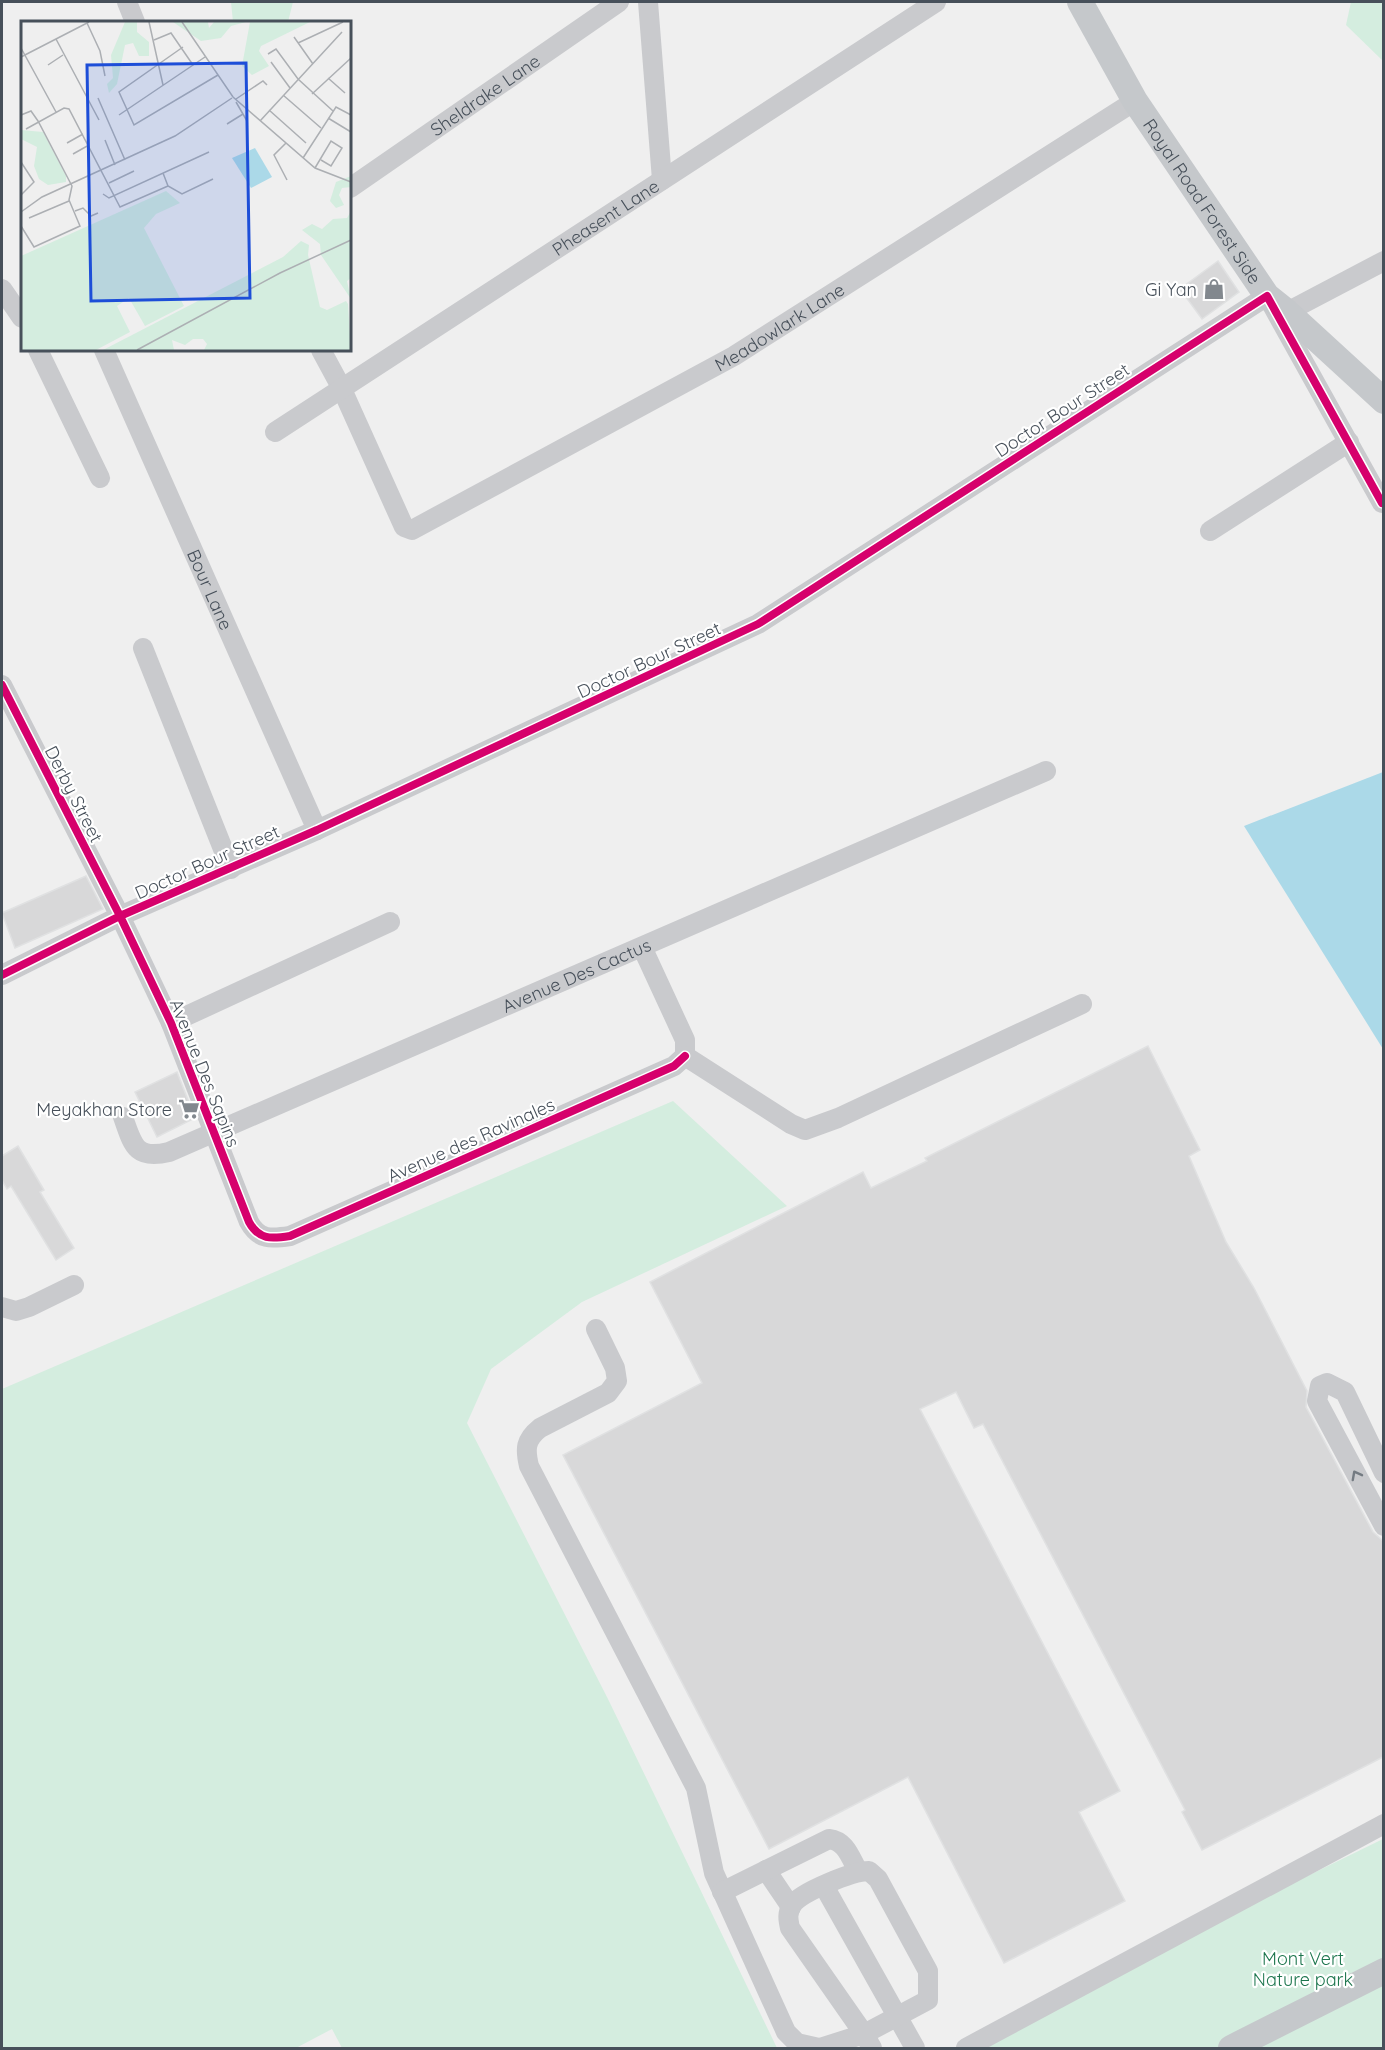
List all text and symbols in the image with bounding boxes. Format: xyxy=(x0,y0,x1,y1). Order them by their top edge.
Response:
inset map xyxy=(21,21,351,351)
street label: Sheldrake Lane xyxy=(426,49,544,141)
street label: Royal Road Forest Side xyxy=(1139,114,1267,288)
street label: Pheasent Lane xyxy=(547,174,663,260)
street label: Meadowlark Lane xyxy=(710,277,849,376)
shop icon: Gi Yan xyxy=(1202,277,1226,301)
place label: Gi Yan xyxy=(1145,278,1197,301)
street label: Doctor Bour Street xyxy=(990,358,1134,462)
street label: Bour Lane xyxy=(182,546,238,633)
street label: Doctor Bour Street xyxy=(574,617,724,703)
street label: Derby Street xyxy=(40,742,108,846)
street label: Doctor Bour Street xyxy=(131,820,283,904)
street label: Avenue Des Cactus xyxy=(498,933,654,1017)
street label: Avenue Des Sapins xyxy=(165,996,245,1150)
street label: Avenue des Ravinales xyxy=(384,1093,558,1187)
supermarket icon: Meyakhan Store xyxy=(177,1097,201,1121)
place label: Meyakhan Store xyxy=(36,1098,172,1121)
one-way arrow xyxy=(1352,1470,1363,1481)
park label: Mont Vert Nature park xyxy=(1253,1947,1353,1991)

